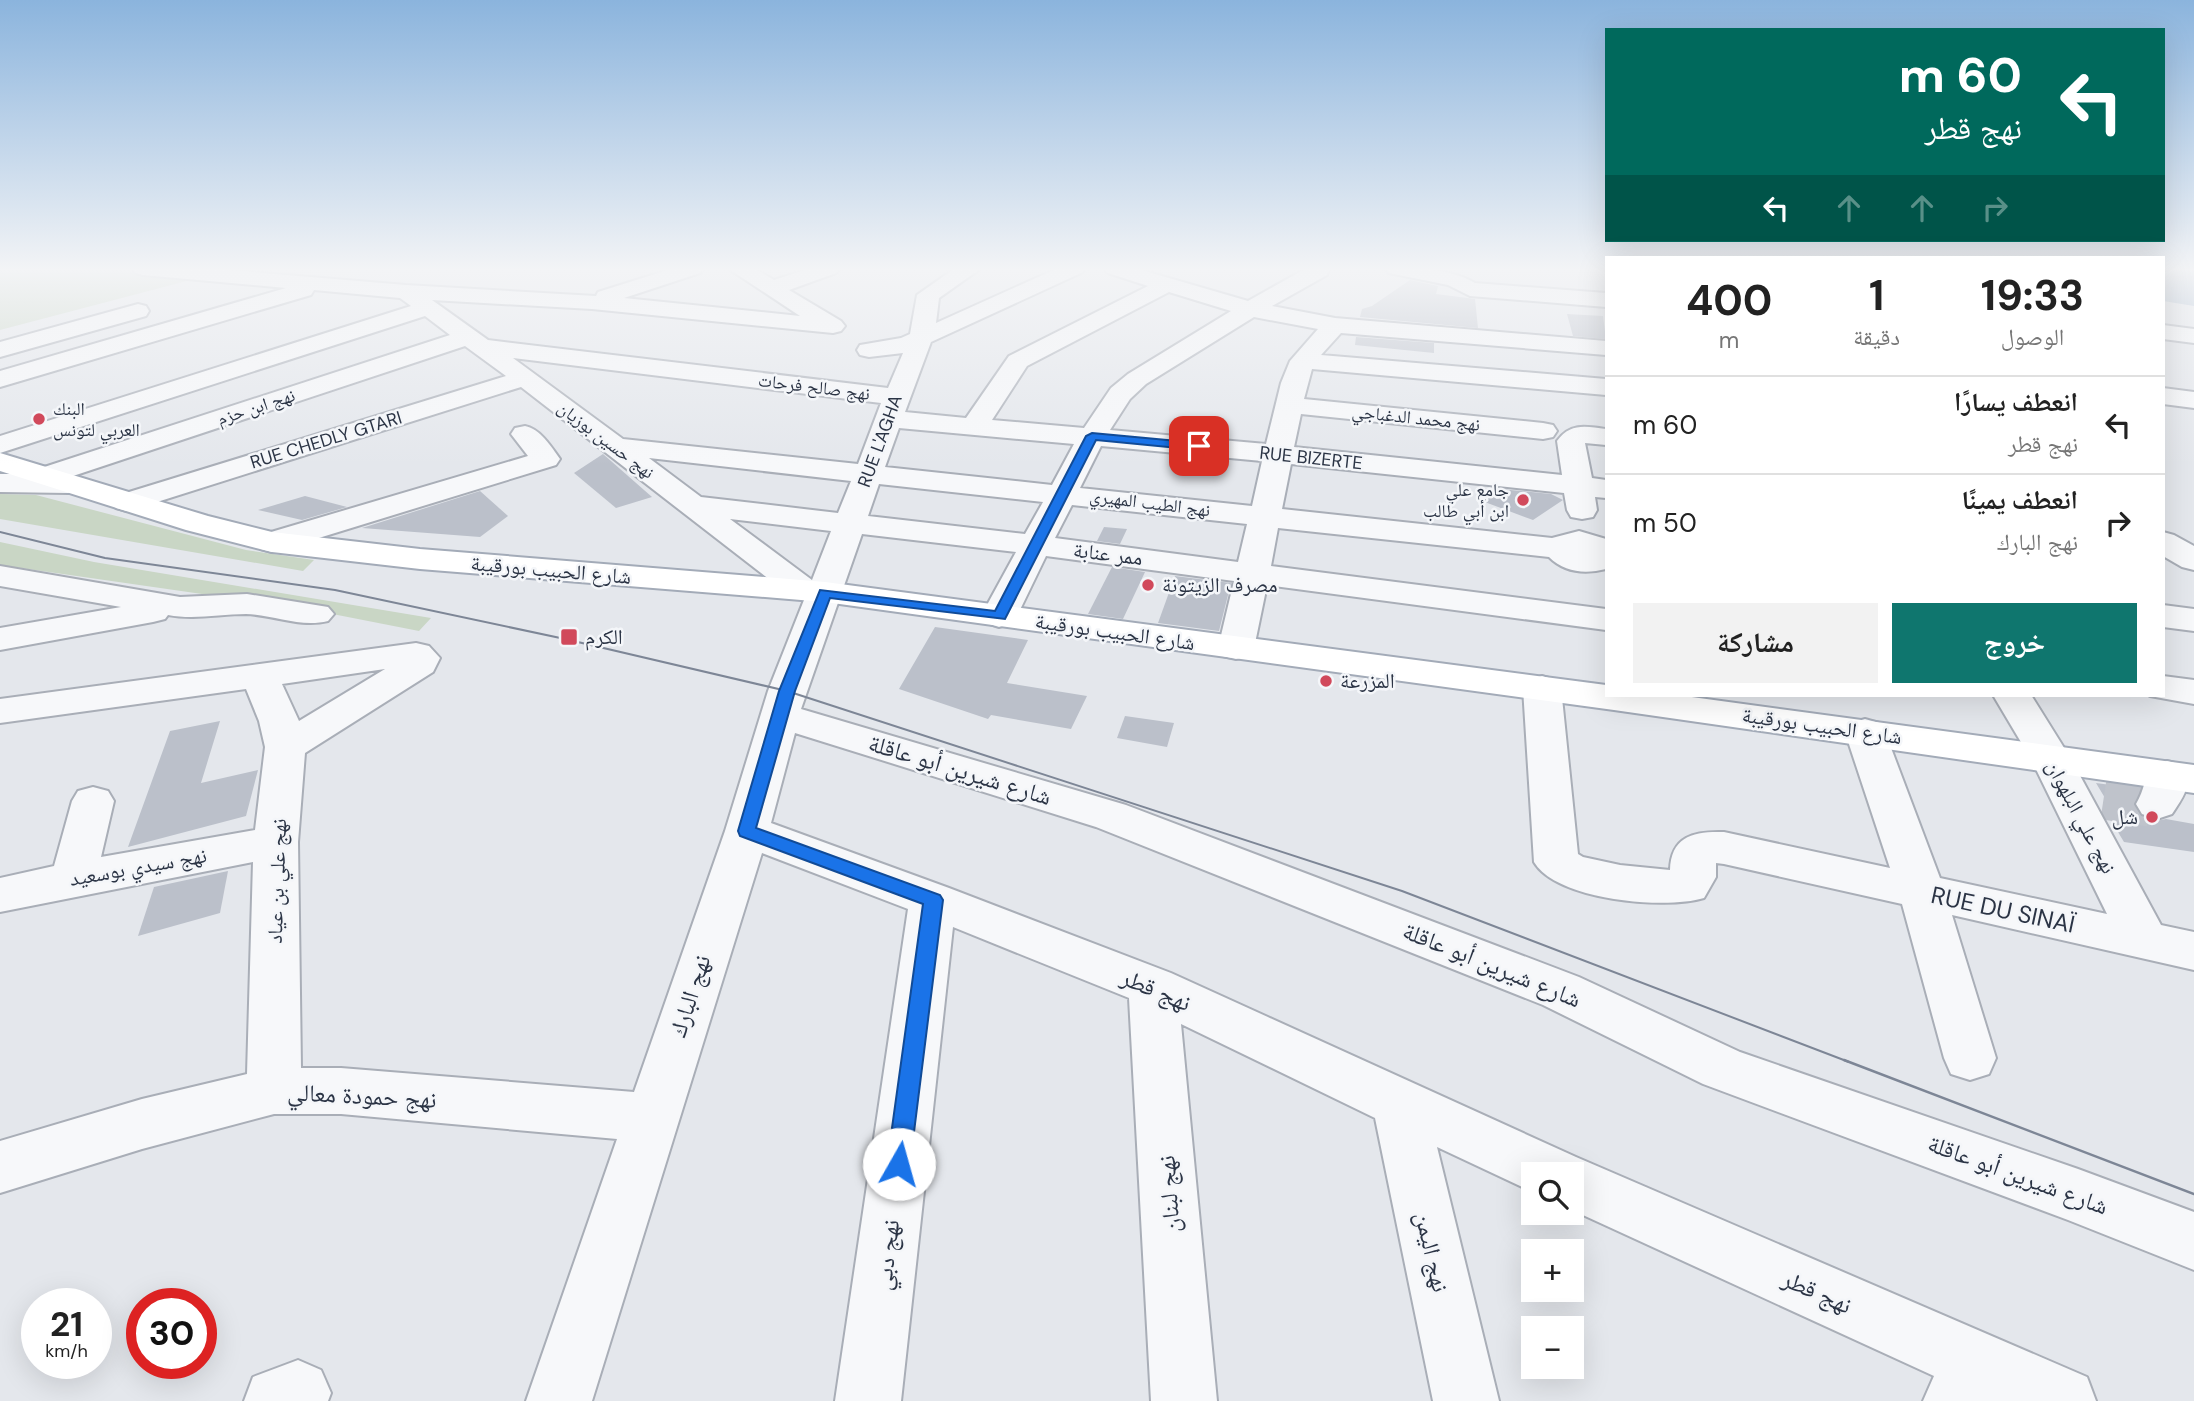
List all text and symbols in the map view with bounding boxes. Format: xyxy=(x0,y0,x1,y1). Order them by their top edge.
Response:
text: 60 m xyxy=(1899,43,2022,107)
icon: left xyxy=(2046,56,2137,147)
text: نهج قطر xyxy=(1925,107,2022,149)
icon: left xyxy=(1757,189,1795,227)
icon: ahead xyxy=(1830,189,1868,227)
icon: ahead xyxy=(1903,189,1941,227)
icon: right xyxy=(1976,189,2014,227)
text: 1 xyxy=(1869,268,1884,323)
text: 19:33 xyxy=(1981,268,2084,323)
text: 400 xyxy=(1686,273,1772,328)
text: دقيقة xyxy=(1853,322,1900,352)
text: الوصول xyxy=(2001,322,2064,352)
text: m xyxy=(1719,325,1739,355)
street label: نهج صالح فرحات xyxy=(757,368,871,406)
street label: نهج ابن حزم xyxy=(214,383,298,431)
text: انعطف يسارًا xyxy=(1954,385,2078,419)
street label: RUE L'AGHA xyxy=(852,391,908,491)
street label: نهج حسين بوزيان xyxy=(553,396,659,484)
place label: البنك العربي لتونس xyxy=(53,397,140,445)
street label: نهج محمد الدغباجي xyxy=(1350,399,1481,439)
street label: RUE CHEDLY GTARI xyxy=(247,406,405,474)
icon: left xyxy=(2099,406,2137,444)
text: 60 m xyxy=(1633,408,1697,442)
marker: البنك العربي لتونس xyxy=(31,411,47,427)
pin xyxy=(1169,416,1229,476)
icon: arrive xyxy=(1180,427,1218,465)
text: نهج قطر xyxy=(2008,429,2078,459)
street label: RUE BIZERTE xyxy=(1258,441,1364,475)
place label: جامع علي ابن أبي طالب xyxy=(1423,478,1509,526)
text: انعطف يمينًا xyxy=(1962,483,2078,517)
street label: نهج الطيب المهيري xyxy=(1088,484,1212,525)
marker: جامع علي ابن أبي طالب xyxy=(1515,492,1531,508)
icon: right xyxy=(2099,504,2137,542)
text: 50 m xyxy=(1633,506,1697,540)
text: نهج البارك xyxy=(1997,527,2078,557)
street label: ممر عنابة xyxy=(1072,536,1144,572)
street label: شارع الحبيب بورقيبة xyxy=(470,549,632,591)
place label: مصرف الزيتونة xyxy=(1162,571,1278,599)
marker: مصرف الزيتونة xyxy=(1140,577,1156,593)
button: مشاركة xyxy=(1633,603,1878,683)
button: خروج xyxy=(1892,603,2137,683)
street label: شارع الحبيب بورقيبة xyxy=(1033,607,1197,657)
place label: الكرم xyxy=(585,623,623,651)
marker: الكرم xyxy=(559,627,579,647)
place label: المزرعة xyxy=(1340,667,1395,695)
marker: المزرعة xyxy=(1318,673,1334,689)
street label: شارع الحبيب بورقيبة xyxy=(1740,701,1904,751)
street label: شارع شيرين أبو عاقلة xyxy=(865,727,1055,812)
street label: نهج علي البلهوان xyxy=(2037,755,2123,880)
place label: شل xyxy=(2112,803,2138,831)
marker: شل xyxy=(2144,809,2160,825)
street label: نهج علي بن عياد xyxy=(261,818,296,944)
street label: نهج سيدي بوسعيد xyxy=(67,841,209,895)
street label: RUE DU SINAÏ xyxy=(1928,879,2078,940)
street label: شارع شيرين أبو عاقلة xyxy=(1398,915,1586,1014)
street label: نهج البارك xyxy=(662,951,717,1041)
street label: نهج قطر xyxy=(1116,961,1196,1018)
street label: نهج حمودة معالي xyxy=(287,1076,437,1119)
position arrow xyxy=(862,1127,936,1201)
street label: شارع شيرين أبو عاقلة xyxy=(1924,1128,2113,1222)
street label: نهج لبنان xyxy=(1150,1154,1187,1234)
map controls xyxy=(1521,1162,1584,1379)
button: search xyxy=(1521,1162,1584,1225)
street label: نهج اليمن xyxy=(1408,1209,1457,1295)
street label: نهج دبي xyxy=(867,1218,910,1293)
button: + xyxy=(1521,1239,1584,1302)
street label: نهج قطر xyxy=(1777,1262,1857,1321)
speed limit sign: 30 xyxy=(126,1288,217,1379)
text: 21 xyxy=(50,1301,83,1347)
button: − xyxy=(1521,1316,1584,1379)
text: km/h xyxy=(45,1339,88,1363)

